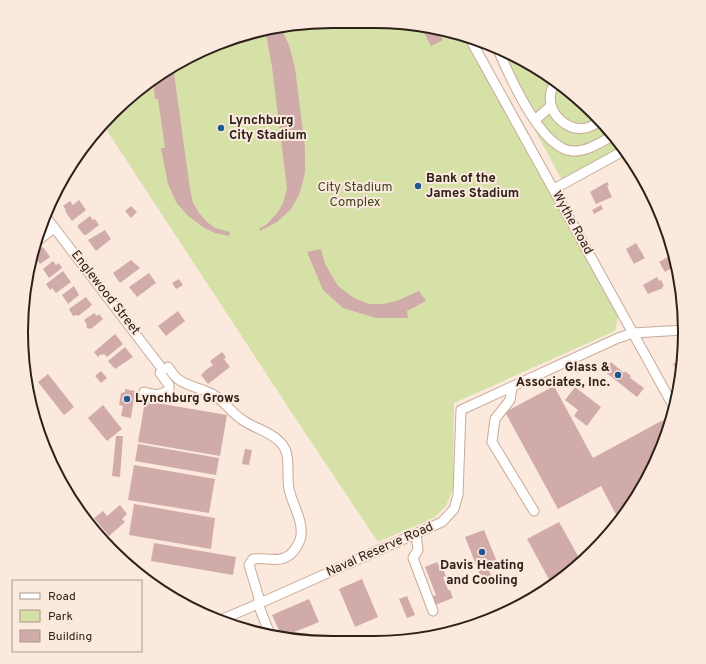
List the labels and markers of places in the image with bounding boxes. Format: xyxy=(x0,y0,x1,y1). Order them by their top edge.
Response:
place label: Lynchburg City Stadium xyxy=(229,113,307,144)
marker: Lynchburg City Stadium xyxy=(216,123,226,133)
place label: Bank of the James Stadium xyxy=(426,171,519,202)
marker: Bank of the James Stadium xyxy=(413,181,423,191)
place label: Glass & Associates, Inc. xyxy=(516,360,610,391)
marker: Glass & Associates, Inc. xyxy=(613,370,623,380)
place label: Lynchburg Grows xyxy=(135,391,240,407)
marker: Lynchburg Grows xyxy=(122,394,132,404)
marker: Davis Heating and Cooling xyxy=(477,547,487,557)
place label: Davis Heating and Cooling xyxy=(440,558,524,589)

